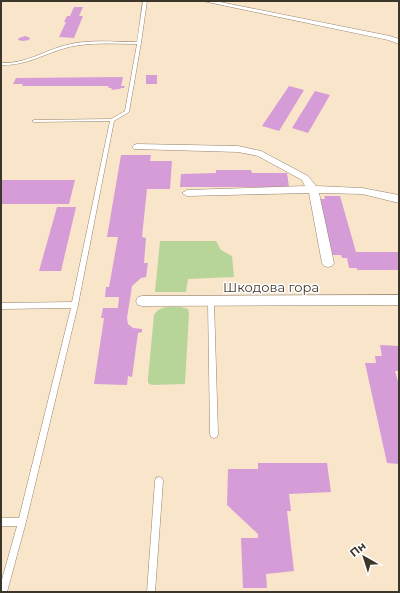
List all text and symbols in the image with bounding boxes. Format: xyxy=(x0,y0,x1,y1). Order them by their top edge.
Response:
street label: Шкодова гора xyxy=(223,279,319,295)
north arrow xyxy=(344,537,384,577)
text: Пн xyxy=(347,539,369,560)

